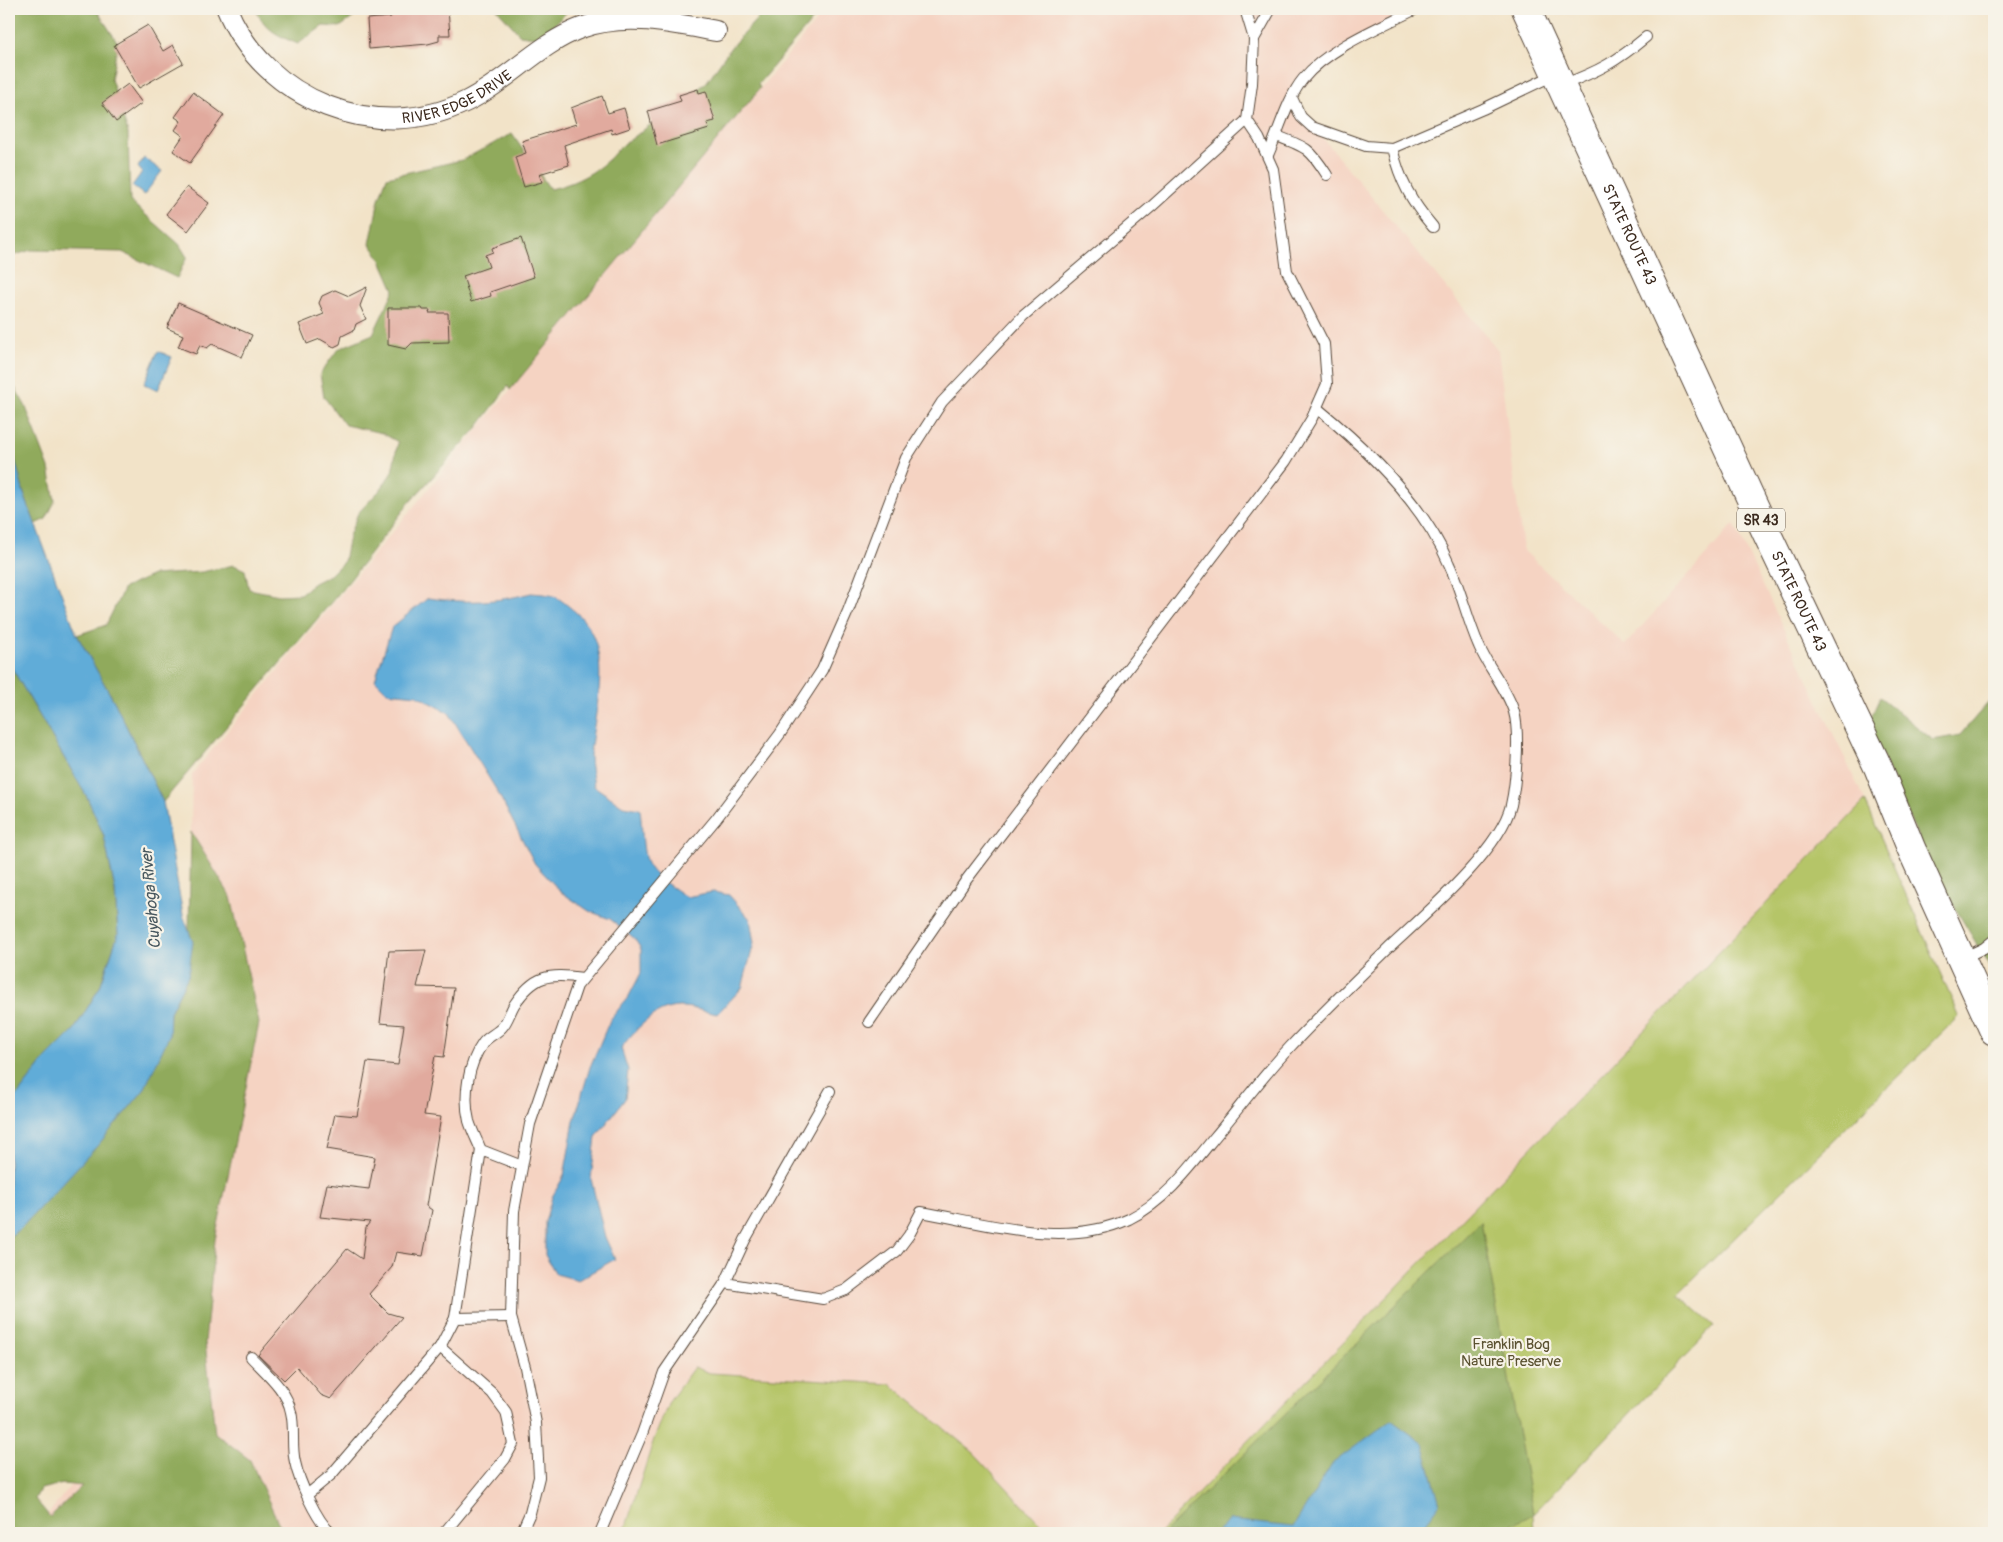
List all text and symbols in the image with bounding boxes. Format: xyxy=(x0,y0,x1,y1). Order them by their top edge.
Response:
street label: RIVER EDGE DRIVE xyxy=(401,66,516,128)
street label: STATE ROUTE 43 xyxy=(1598,181,1660,288)
road number: SR 43 xyxy=(1737,508,1785,532)
street label: STATE ROUTE 43 xyxy=(1766,548,1831,655)
water label: Cuyahoga River xyxy=(136,846,165,950)
park label: Franklin Bog Nature Preserve xyxy=(1461,1335,1562,1371)

